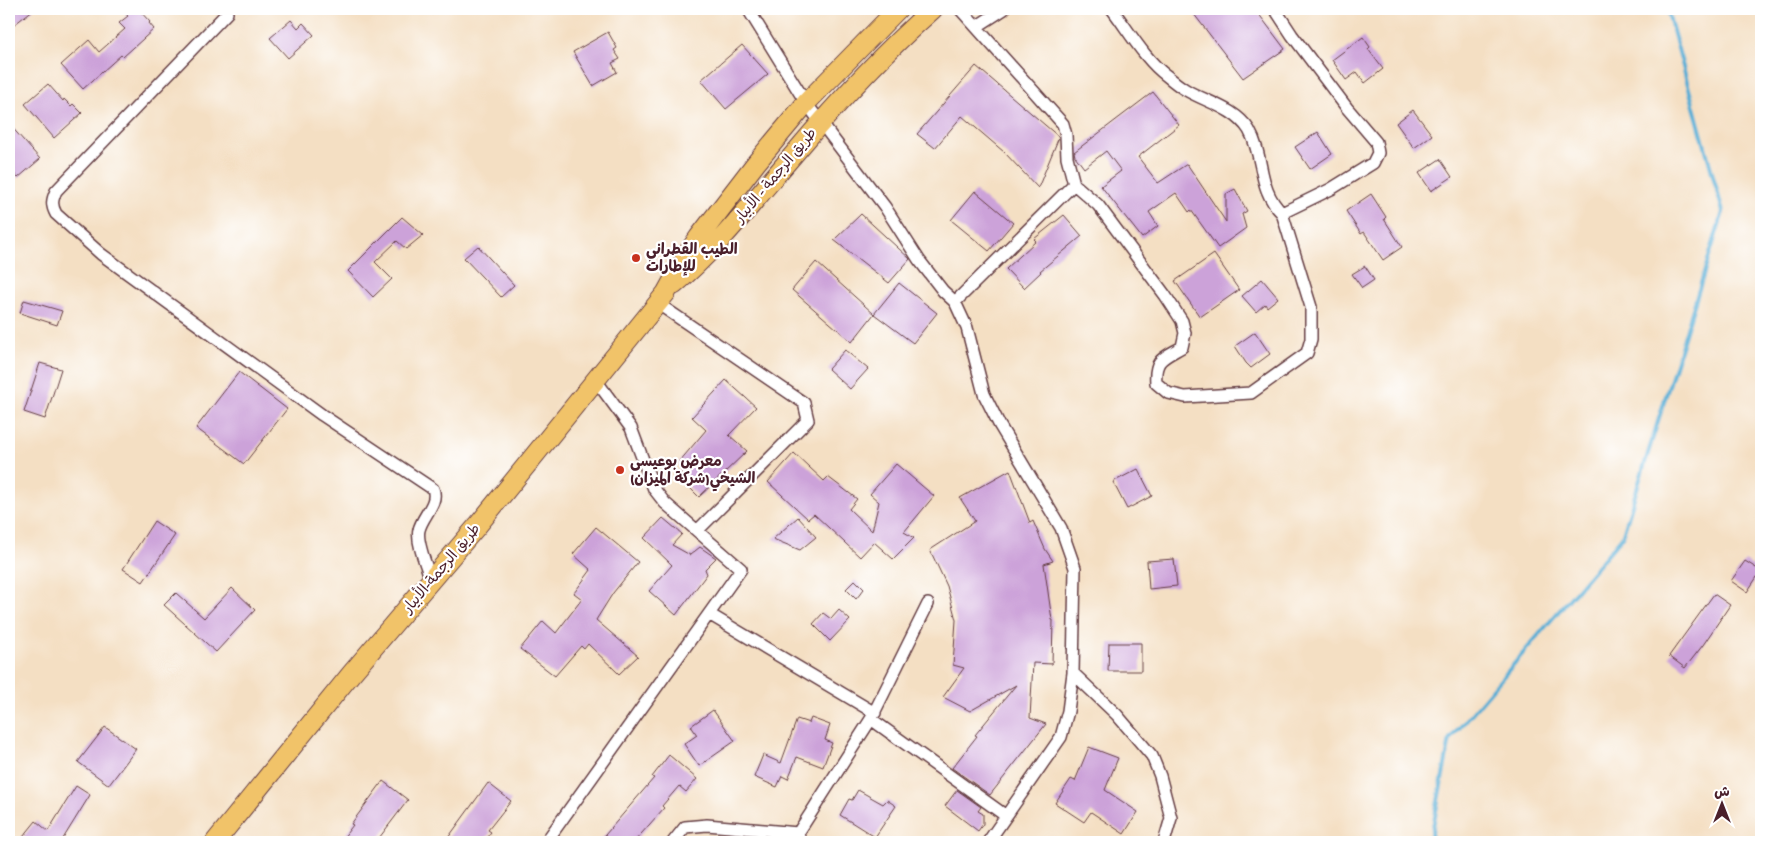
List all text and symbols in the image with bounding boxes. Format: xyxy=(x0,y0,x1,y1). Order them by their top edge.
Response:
street label: طريق الرجمة - الأبيار xyxy=(729,123,821,228)
place label: الطيب القطراني للإطارات xyxy=(646,242,738,277)
marker: الطيب القطراني للإطارات xyxy=(630,252,642,264)
place label: معرض بوعيسى الشيخي(شركة الميزان) xyxy=(630,454,755,492)
marker: معرض بوعيسى الشيخي(شركة الميزان) xyxy=(614,464,626,476)
street label: طريق الرجمة-الأبيار xyxy=(397,519,485,618)
north arrow xyxy=(1698,778,1748,828)
text: ش xyxy=(1714,785,1730,802)

